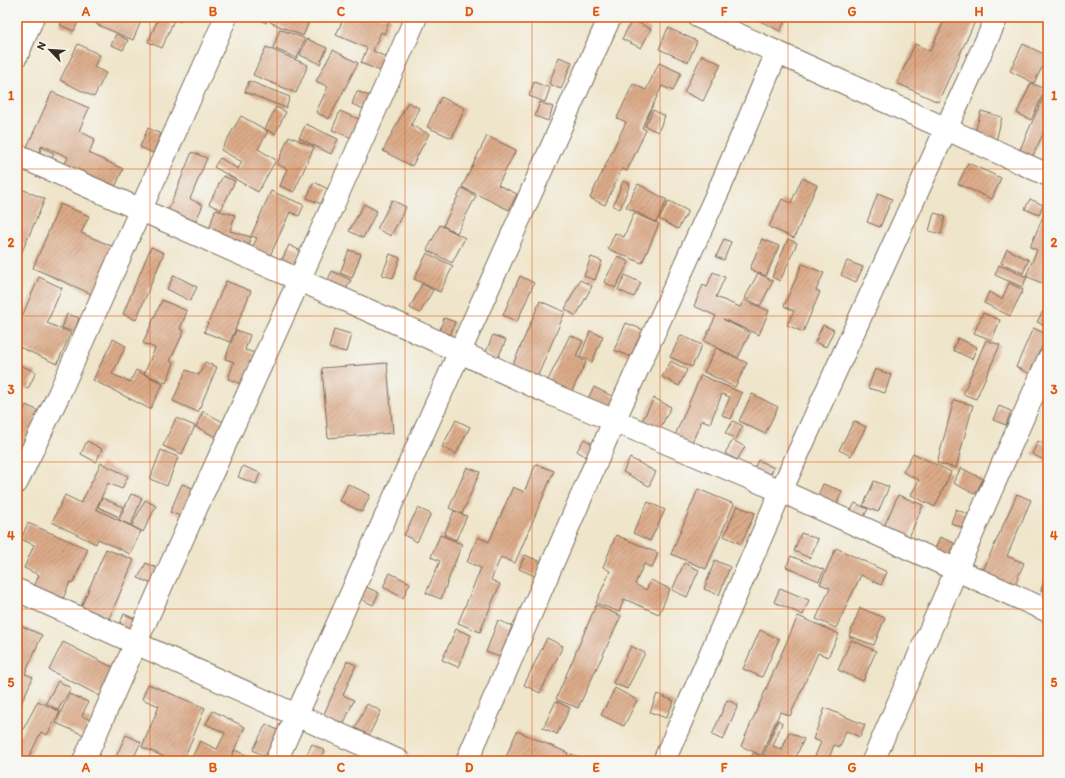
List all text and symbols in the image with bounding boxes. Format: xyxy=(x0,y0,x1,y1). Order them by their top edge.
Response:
text: A xyxy=(81,4,91,19)
text: B xyxy=(209,4,218,19)
text: C xyxy=(337,4,346,19)
text: D xyxy=(465,4,474,19)
text: E xyxy=(592,4,600,19)
text: F xyxy=(721,4,728,19)
text: G xyxy=(848,4,857,19)
text: H xyxy=(975,4,984,19)
north arrow xyxy=(30,30,70,70)
text: N xyxy=(34,40,49,52)
text: 1 xyxy=(8,88,14,103)
text: 1 xyxy=(1051,88,1057,103)
text: 2 xyxy=(8,235,15,250)
text: 2 xyxy=(1051,235,1058,250)
text: 3 xyxy=(7,382,15,397)
text: 3 xyxy=(1050,382,1058,397)
text: 4 xyxy=(7,528,15,543)
text: 4 xyxy=(1050,528,1058,543)
text: 5 xyxy=(8,675,15,690)
text: 5 xyxy=(1051,675,1058,690)
text: A xyxy=(81,760,91,775)
text: B xyxy=(209,760,218,775)
text: C xyxy=(337,760,346,775)
text: D xyxy=(465,760,474,775)
text: E xyxy=(592,760,600,775)
text: F xyxy=(721,760,728,775)
text: G xyxy=(848,760,857,775)
text: H xyxy=(975,760,984,775)

